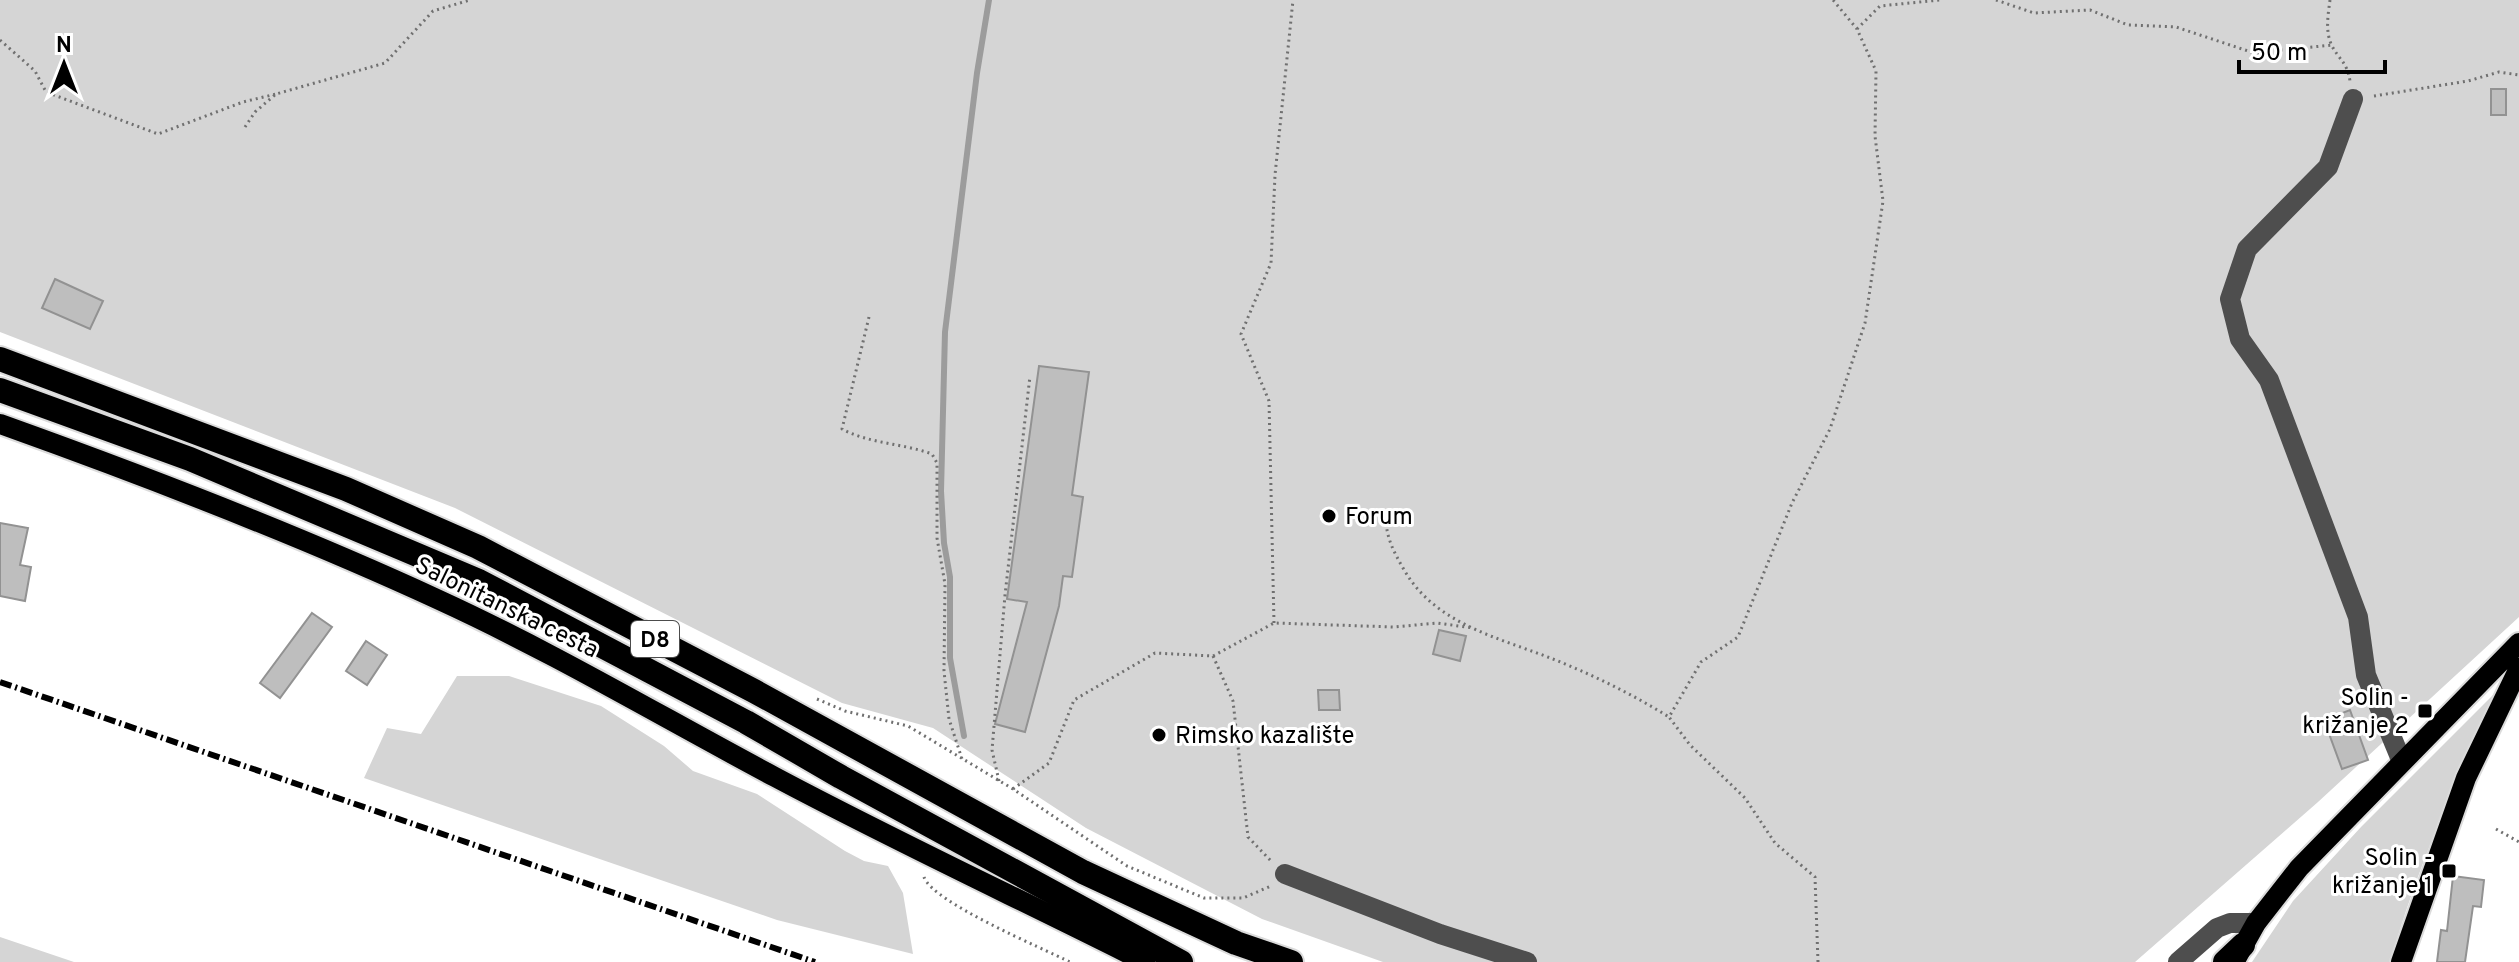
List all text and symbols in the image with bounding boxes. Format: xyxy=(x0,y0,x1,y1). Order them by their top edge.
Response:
north arrow xyxy=(24,24,104,104)
scale bar xyxy=(2239,24,2385,74)
text: N xyxy=(56,33,72,60)
text: 50 m xyxy=(2251,39,2307,69)
place label: Forum xyxy=(1345,503,1413,533)
marker: Forum xyxy=(1320,507,1338,525)
street label: Salonitanska cesta xyxy=(409,551,603,666)
road number: D8 xyxy=(631,621,679,657)
place label: Solin - križanje 2 xyxy=(2302,684,2409,742)
marker: Solin - križanje 2 xyxy=(2416,702,2434,720)
place label: Rimsko kazalište xyxy=(1175,722,1354,752)
marker: Rimsko kazalište xyxy=(1150,726,1168,744)
place label: Solin - križanje 1 xyxy=(2332,844,2433,902)
marker: Solin - križanje 1 xyxy=(2440,862,2458,880)

